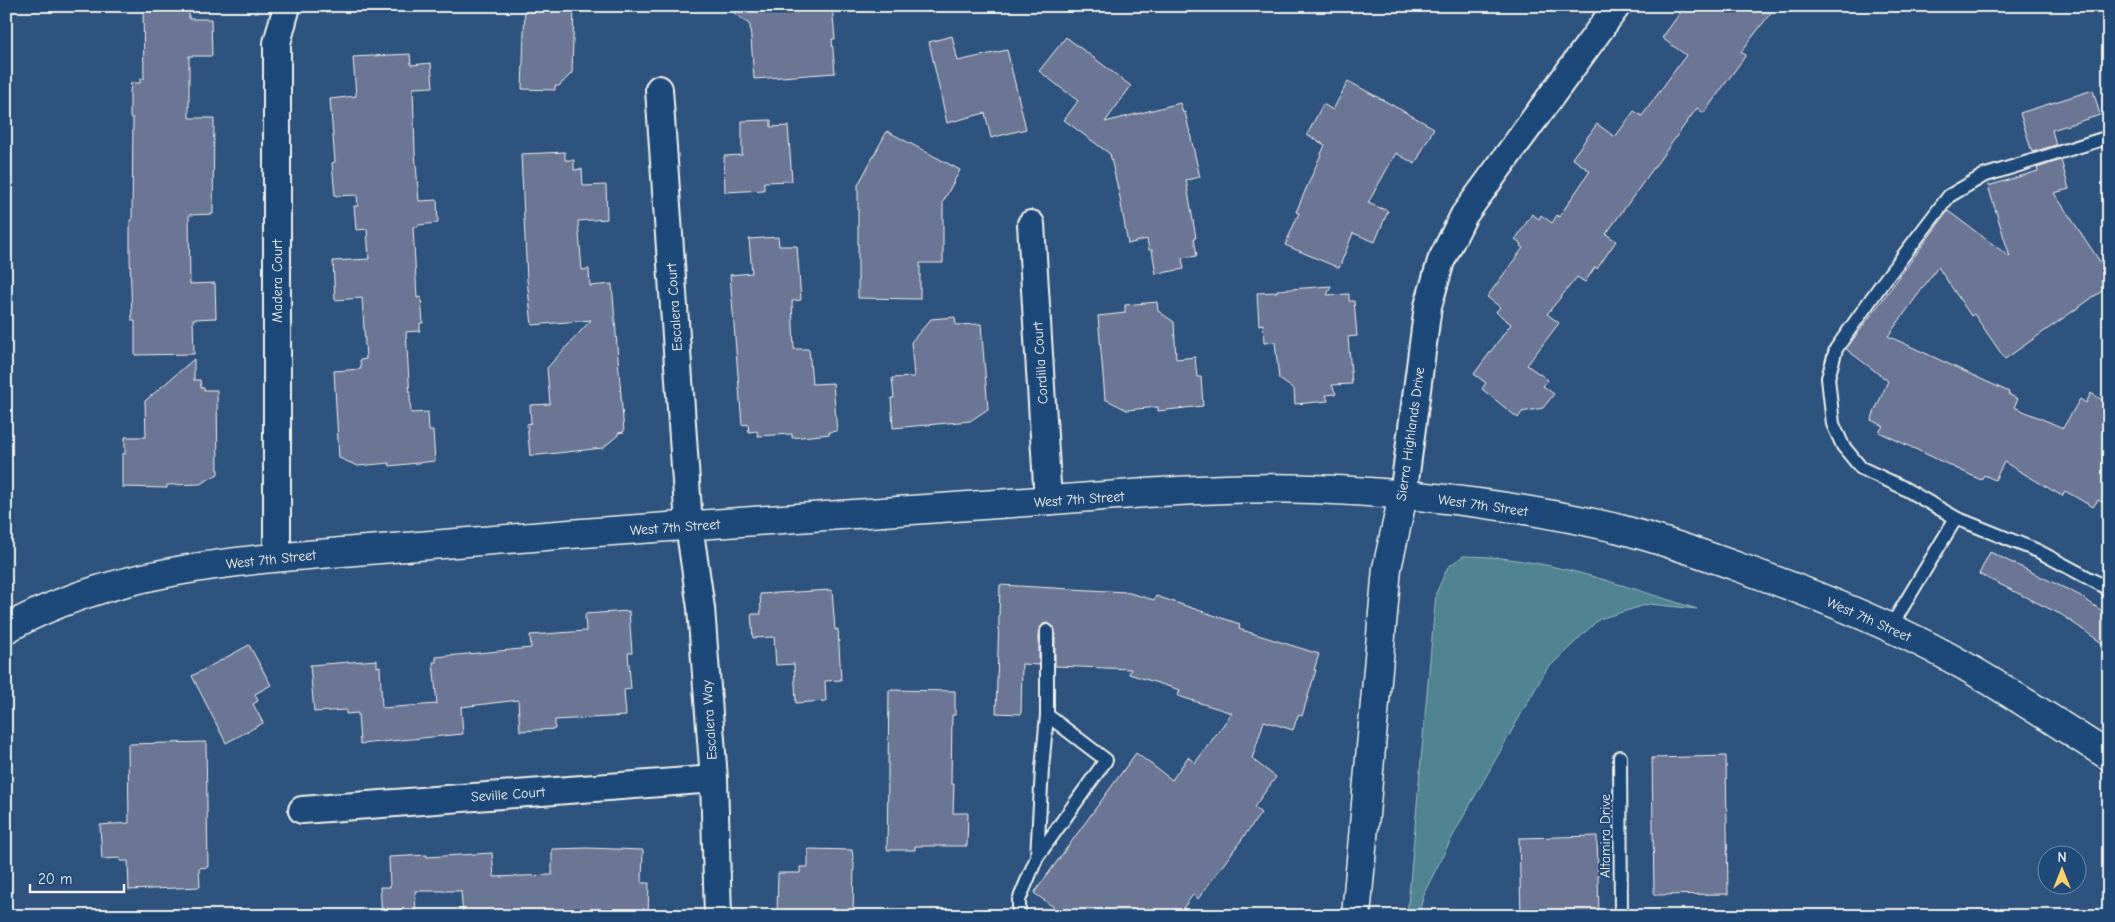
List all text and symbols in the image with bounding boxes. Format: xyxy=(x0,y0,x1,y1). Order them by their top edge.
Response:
street label: Madera Court xyxy=(269,238,286,323)
street label: Escalera Court xyxy=(663,261,686,352)
street label: Cordilla Court xyxy=(1029,320,1052,405)
street label: Sierra Highlands Drive xyxy=(1393,366,1428,502)
street label: West 7th Street xyxy=(1033,488,1126,511)
street label: West 7th Street xyxy=(1437,491,1530,520)
street label: West 7th Street xyxy=(629,516,722,539)
street label: West 7th Street xyxy=(225,546,318,573)
street label: West 7th Street xyxy=(1824,593,1915,646)
street label: Escalera Way xyxy=(698,679,721,761)
street label: Seville Court xyxy=(470,783,547,806)
street label: Altamira Drive xyxy=(1597,794,1614,878)
north arrow xyxy=(2038,844,2088,894)
text: N xyxy=(2057,849,2067,866)
scale bar xyxy=(30,862,124,894)
text: 20 m xyxy=(38,870,72,888)

